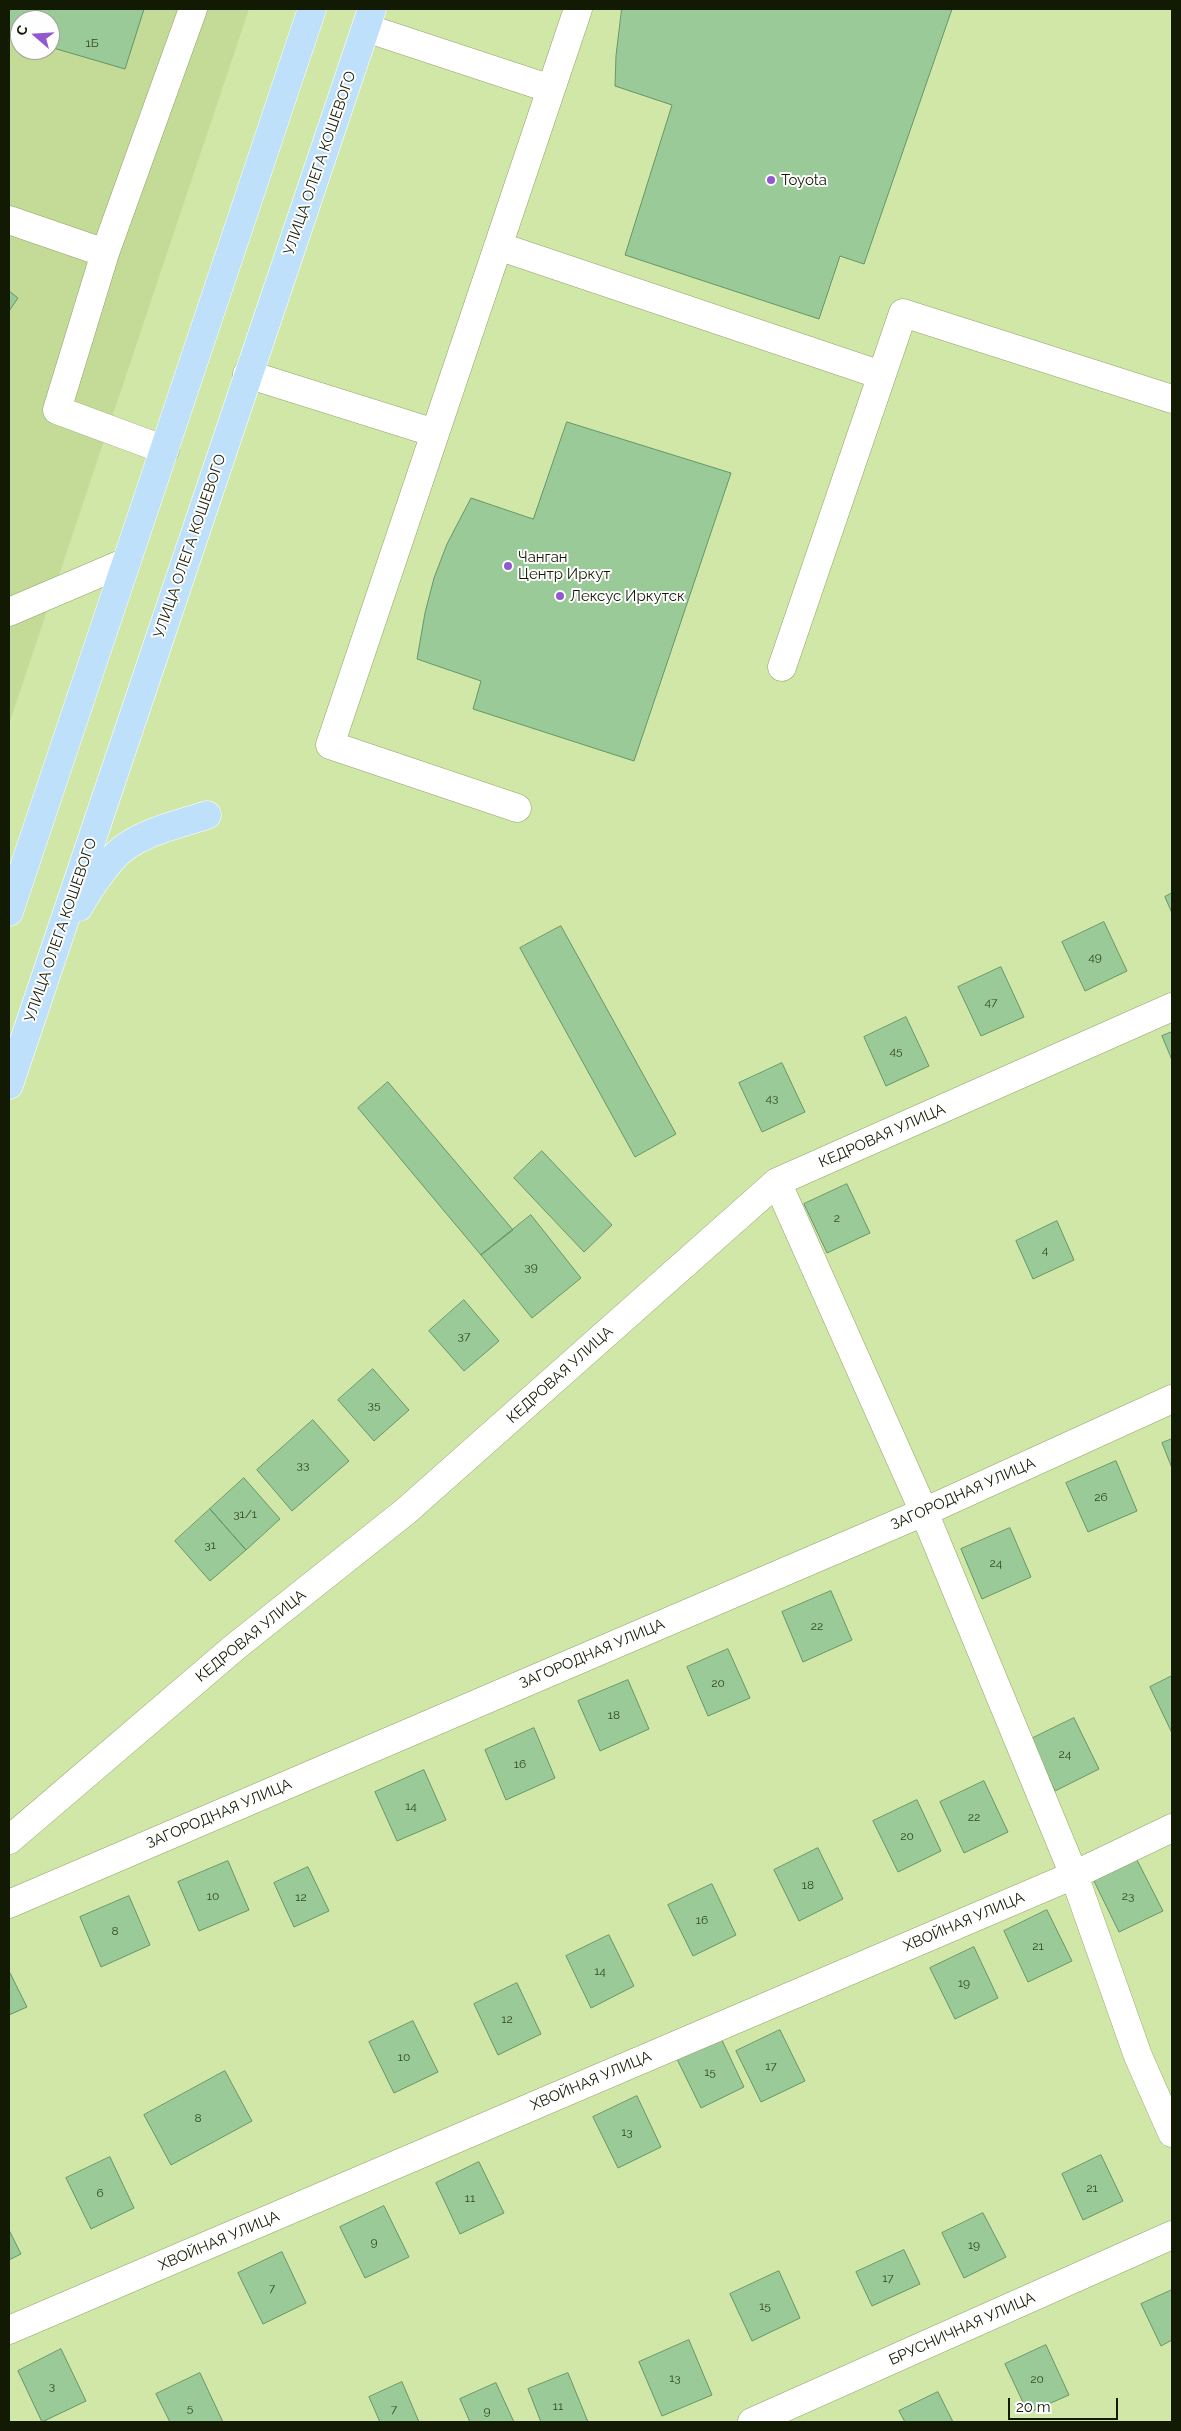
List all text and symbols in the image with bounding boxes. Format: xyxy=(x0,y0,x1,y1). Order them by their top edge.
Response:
north arrow xyxy=(10,10,60,60)
text: С xyxy=(13,23,31,38)
house number: 1Б xyxy=(86,36,98,50)
street label: УЛИЦА ОЛЕГА КОШЕВОГО xyxy=(280,69,360,257)
place label: Toyota xyxy=(781,171,827,189)
marker: Toyota xyxy=(765,174,777,186)
street label: УЛИЦА ОЛЕГА КОШЕВОГО xyxy=(150,452,230,640)
place label: Чанган Центр Иркут xyxy=(518,548,611,583)
marker: Чанган Центр Иркут xyxy=(502,560,514,572)
place label: Лексус Иркутск xyxy=(570,587,685,605)
marker: Лексус Иркутск xyxy=(554,590,566,602)
street label: УЛИЦА ОЛЕГА КОШЕВОГО xyxy=(21,836,101,1024)
house number: 49 xyxy=(1088,950,1102,964)
house number: 47 xyxy=(985,995,997,1009)
house number: 45 xyxy=(889,1044,903,1058)
house number: 43 xyxy=(766,1091,778,1105)
street label: КЕДРОВАЯ УЛИЦА xyxy=(816,1100,948,1172)
house number: 2 xyxy=(834,1211,840,1225)
house number: 4 xyxy=(1042,1243,1048,1257)
house number: 39 xyxy=(524,1260,538,1274)
street label: КЕДРОВАЯ УЛИЦА xyxy=(503,1323,617,1427)
house number: 37 xyxy=(458,1329,470,1343)
house number: 35 xyxy=(368,1398,380,1412)
street label: ЗАГОРОДНАЯ УЛИЦА xyxy=(888,1454,1038,1534)
house number: 33 xyxy=(297,1458,309,1472)
house number: 26 xyxy=(1094,1490,1108,1504)
house number: 31/1 xyxy=(233,1507,257,1521)
house number: 31 xyxy=(204,1538,216,1552)
house number: 24 xyxy=(990,1556,1002,1570)
street label: КЕДРОВАЯ УЛИЦА xyxy=(192,1586,310,1686)
street label: ЗАГОРОДНАЯ УЛИЦА xyxy=(517,1615,667,1693)
house number: 22 xyxy=(811,1619,823,1633)
house number: 20 xyxy=(711,1676,725,1690)
house number: 18 xyxy=(608,1708,620,1722)
house number: 24 xyxy=(1059,1747,1071,1761)
house number: 16 xyxy=(514,1757,526,1771)
street label: ЗАГОРОДНАЯ УЛИЦА xyxy=(144,1775,294,1853)
house number: 14 xyxy=(405,1799,417,1813)
house number: 22 xyxy=(968,1810,980,1824)
house number: 20 xyxy=(900,1829,914,1843)
house number: 18 xyxy=(802,1878,814,1892)
street label: ХВОЙНАЯ УЛИЦА xyxy=(901,1888,1027,1956)
house number: 10 xyxy=(207,1889,219,1903)
house number: 23 xyxy=(1122,1889,1134,1903)
house number: 12 xyxy=(295,1890,307,1904)
house number: 16 xyxy=(696,1913,708,1927)
house number: 8 xyxy=(111,1924,119,1938)
house number: 21 xyxy=(1032,1939,1044,1953)
house number: 14 xyxy=(594,1964,606,1978)
house number: 19 xyxy=(958,1976,970,1990)
house number: 12 xyxy=(501,2012,513,2026)
street label: ХВОЙНАЯ УЛИЦА xyxy=(528,2047,654,2115)
house number: 10 xyxy=(398,2050,410,2064)
house number: 17 xyxy=(765,2059,777,2073)
house number: 15 xyxy=(704,2065,716,2079)
house number: 8 xyxy=(194,2111,202,2125)
house number: 13 xyxy=(621,2125,633,2139)
house number: 21 xyxy=(1086,2181,1098,2195)
house number: 6 xyxy=(96,2186,104,2200)
house number: 11 xyxy=(465,2191,475,2205)
street label: ХВОЙНАЯ УЛИЦА xyxy=(156,2207,282,2275)
house number: 9 xyxy=(370,2235,378,2249)
house number: 19 xyxy=(968,2238,980,2252)
house number: 17 xyxy=(882,2271,894,2285)
house number: 7 xyxy=(269,2281,275,2295)
street label: БРУСНИЧНАЯ УЛИЦА xyxy=(886,2289,1038,2369)
house number: 15 xyxy=(759,2299,771,2313)
house number: 13 xyxy=(669,2371,681,2385)
house number: 20 xyxy=(1030,2372,1044,2386)
house number: 3 xyxy=(49,2379,55,2393)
scale bar xyxy=(1011,2388,1121,2420)
text: 20 m xyxy=(1016,2398,1051,2416)
house number: 11 xyxy=(553,2399,563,2413)
house number: 5 xyxy=(187,2401,193,2415)
house number: 7 xyxy=(391,2402,397,2416)
house number: 9 xyxy=(483,2404,491,2418)

